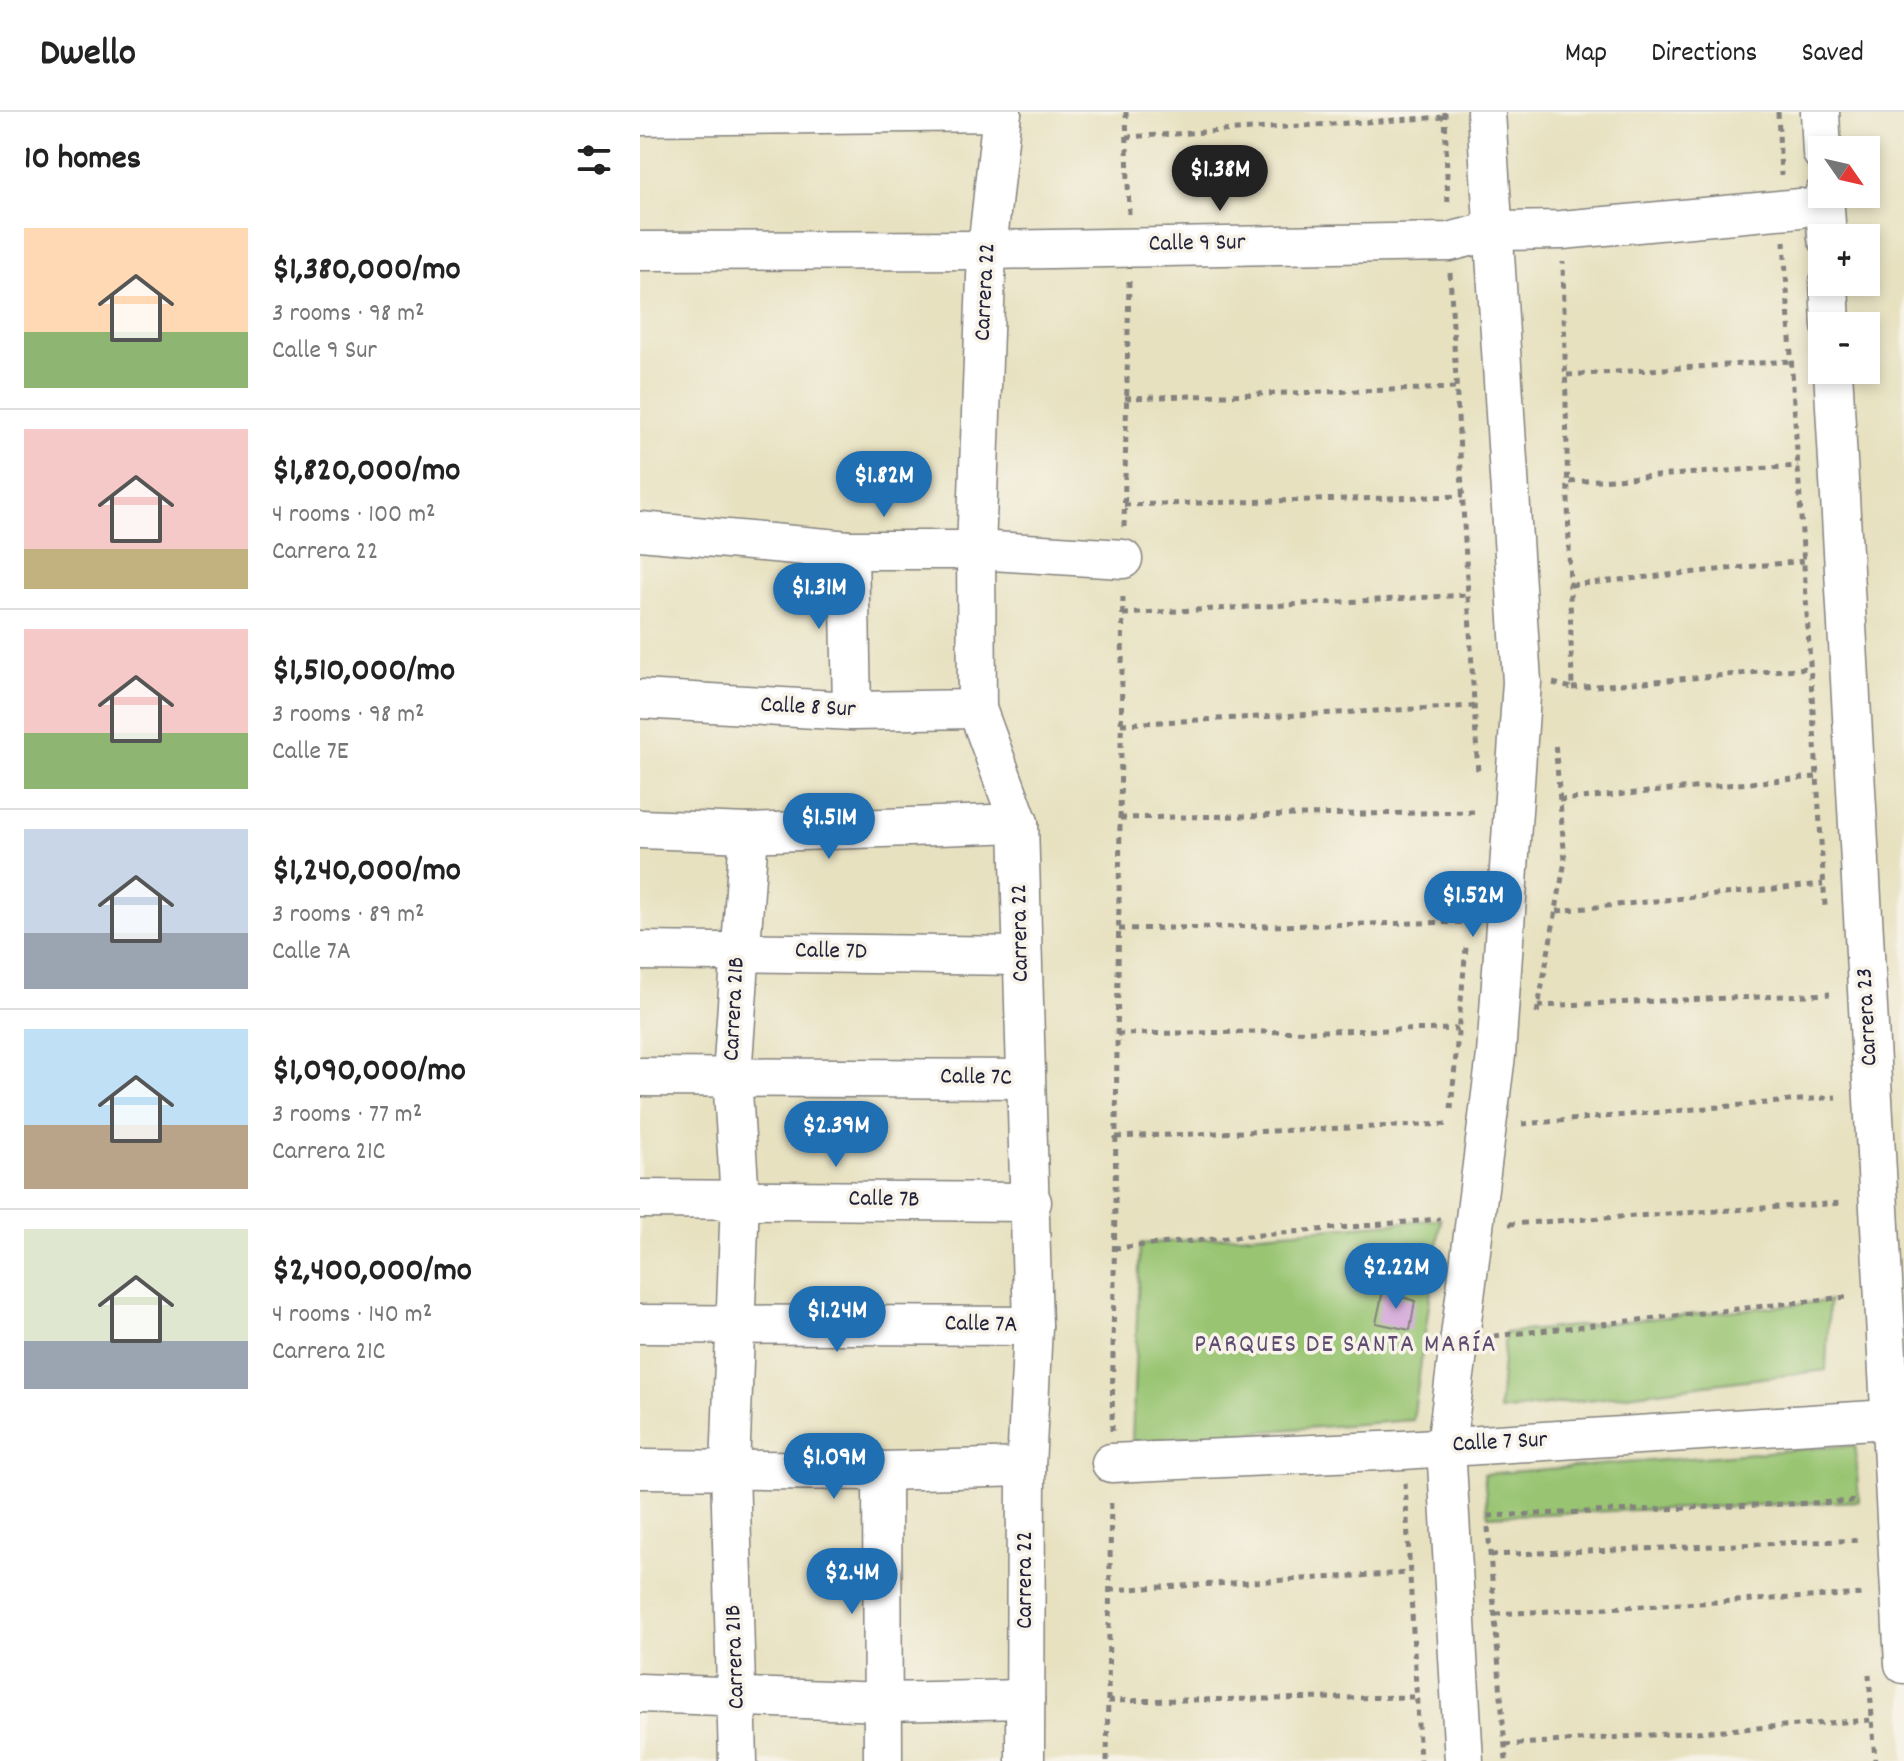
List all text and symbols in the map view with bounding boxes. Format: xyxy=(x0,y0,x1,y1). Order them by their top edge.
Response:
text: Dwello xyxy=(40,28,136,83)
text: Map xyxy=(1565,35,1607,75)
text: Directions xyxy=(1651,35,1757,75)
text: Saved xyxy=(1801,35,1864,75)
text: 10 homes xyxy=(24,136,141,185)
north arrow xyxy=(1808,136,1880,208)
map controls xyxy=(1808,136,1880,384)
icon: filters xyxy=(572,138,616,182)
pin: $1.38M xyxy=(1155,145,1285,213)
text: $1.38M xyxy=(1190,152,1250,189)
button: + xyxy=(1808,224,1880,296)
street label: Calle 9 Sur xyxy=(1148,226,1246,262)
street label: Carrera 22 xyxy=(966,242,1006,342)
text: $1,380,000/mo xyxy=(272,247,461,296)
icon: home xyxy=(88,260,184,356)
text: 3 rooms · 98 m² xyxy=(272,296,425,333)
button: − xyxy=(1808,312,1880,384)
text: Calle 9 Sur xyxy=(272,333,377,370)
text: $1,820,000/mo xyxy=(272,448,460,497)
pin: $1.82M xyxy=(819,451,949,519)
text: $1.82M xyxy=(854,458,914,495)
icon: home xyxy=(88,461,184,557)
text: 4 rooms · 100 m² xyxy=(272,497,436,534)
text: Carrera 22 xyxy=(272,534,378,571)
pin: $1.31M xyxy=(754,563,884,631)
text: $1.31M xyxy=(791,570,847,607)
text: $1,510,000/mo xyxy=(272,648,455,697)
icon: home xyxy=(88,661,184,757)
street label: Calle 8 Sur xyxy=(759,689,857,727)
text: 3 rooms · 98 m² xyxy=(272,697,425,734)
text: Calle 7E xyxy=(272,734,349,771)
pin: $1.51M xyxy=(764,793,894,861)
text: $1.51M xyxy=(801,800,857,837)
text: $1,240,000/mo xyxy=(272,848,461,897)
icon: home xyxy=(88,861,184,957)
pin: $1.52M xyxy=(1408,871,1538,939)
text: $1.52M xyxy=(1442,878,1504,915)
street label: Carrera 22 xyxy=(1003,884,1039,982)
text: 3 rooms · 89 m² xyxy=(272,897,425,934)
text: Calle 7A xyxy=(272,934,351,971)
street label: Calle 7D xyxy=(795,934,867,970)
street label: Carrera 21B xyxy=(715,956,755,1062)
street label: Carrera 23 xyxy=(1848,967,1888,1067)
text: $1,090,000/mo xyxy=(272,1048,466,1097)
street label: Calle 7C xyxy=(940,1060,1012,1096)
icon: home xyxy=(88,1061,184,1157)
text: 3 rooms · 77 m² xyxy=(272,1097,422,1134)
pin: $2.39M xyxy=(771,1101,901,1169)
text: $2.39M xyxy=(802,1108,870,1145)
text: Carrera 21C xyxy=(272,1134,385,1171)
street label: Calle 7B xyxy=(848,1182,920,1218)
pin: $2.22M xyxy=(1331,1243,1461,1311)
text: $2,400,000/mo xyxy=(272,1248,472,1297)
text: $2.22M xyxy=(1363,1250,1429,1287)
icon: home xyxy=(88,1261,184,1357)
pin: $1.24M xyxy=(772,1286,902,1354)
text: $1.24M xyxy=(807,1293,867,1330)
text: 4 rooms · 140 m² xyxy=(272,1297,432,1334)
street label: Calle 7A xyxy=(944,1307,1018,1343)
district label: PARQUES DE SANTA MARÍA xyxy=(1194,1327,1498,1364)
text: Carrera 21C xyxy=(272,1334,385,1371)
street label: Calle 7 Sur xyxy=(1452,1424,1548,1462)
pin: $1.09M xyxy=(769,1433,899,1501)
text: $1.09M xyxy=(802,1440,866,1477)
street label: Carrera 22 xyxy=(1009,1531,1043,1629)
pin: $2.4M xyxy=(796,1548,908,1616)
text: $2.4M xyxy=(825,1555,879,1592)
street label: Carrera 21B xyxy=(717,1604,755,1710)

